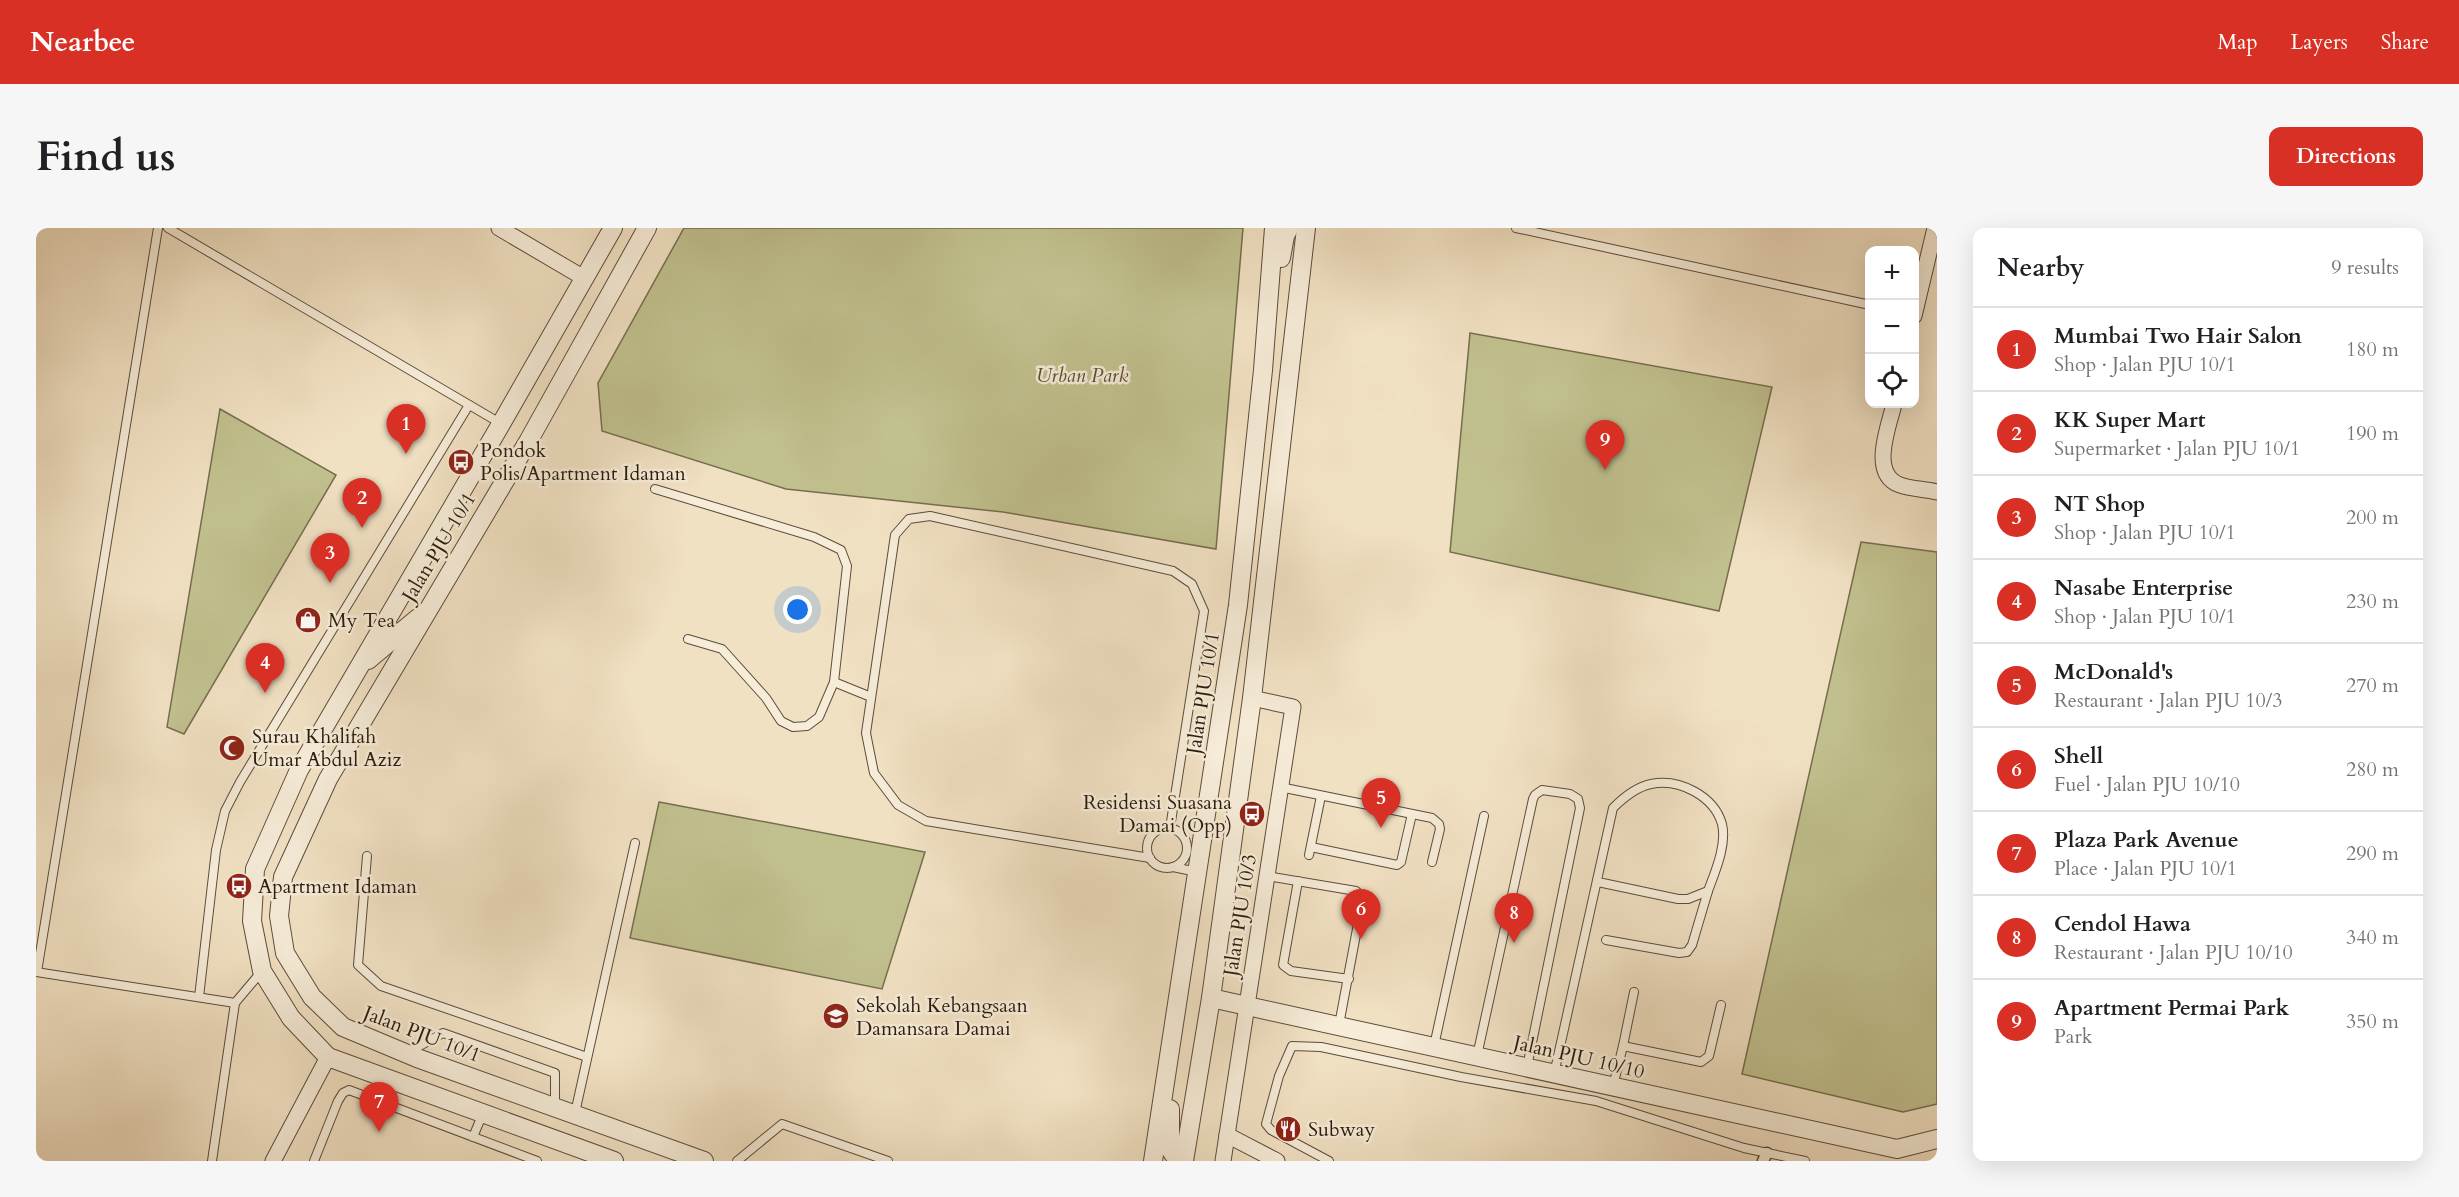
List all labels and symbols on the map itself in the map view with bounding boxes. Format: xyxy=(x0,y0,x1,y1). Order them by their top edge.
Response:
park label: Urban Park xyxy=(1036,362,1128,389)
pin: 1 xyxy=(386,404,425,454)
pin: 9 xyxy=(1586,420,1624,470)
place label: Pondok Polis/Apartment Idaman xyxy=(480,437,686,487)
bus stop icon: Pondok Polis/Apartment Idaman xyxy=(446,447,476,477)
pin: 2 xyxy=(342,478,382,528)
street label: Jalan PJU 10/1 xyxy=(394,487,482,609)
pin: 3 xyxy=(310,534,350,583)
your location xyxy=(783,595,812,624)
shop icon: My Tea xyxy=(293,605,323,635)
place label: My Tea xyxy=(328,607,396,634)
street label: Jalan PJU 10/1 xyxy=(1180,630,1226,759)
pin: 4 xyxy=(246,644,284,693)
place label: Surau Khalifah Umar Abdul Aziz xyxy=(252,723,401,773)
mosque icon: Surau Khalifah Umar Abdul Aziz xyxy=(217,733,247,763)
pin: 5 xyxy=(1362,778,1400,828)
place label: Residensi Suasana Damai (Opp) xyxy=(1083,789,1232,839)
bus stop icon: Residensi Suasana Damai (Opp) xyxy=(1237,799,1267,829)
street label: Jalan PJU 10/3 xyxy=(1217,852,1263,981)
bus stop icon: Apartment Idaman xyxy=(224,871,254,901)
place label: Apartment Idaman xyxy=(258,873,418,900)
pin: 6 xyxy=(1342,890,1380,939)
pin: 8 xyxy=(1494,894,1534,943)
place label: Sekolah Kebangsaan Damansara Damai xyxy=(856,992,1029,1042)
street label: Jalan PJU 10/1 xyxy=(357,998,484,1069)
school or university icon: Sekolah Kebangsaan Damansara Damai xyxy=(821,1001,851,1031)
street label: Jalan PJU 10/10 xyxy=(1508,1028,1647,1085)
pin: 7 xyxy=(360,1082,398,1132)
restaurant icon: Subway xyxy=(1273,1114,1303,1144)
place label: Subway xyxy=(1308,1116,1375,1143)

